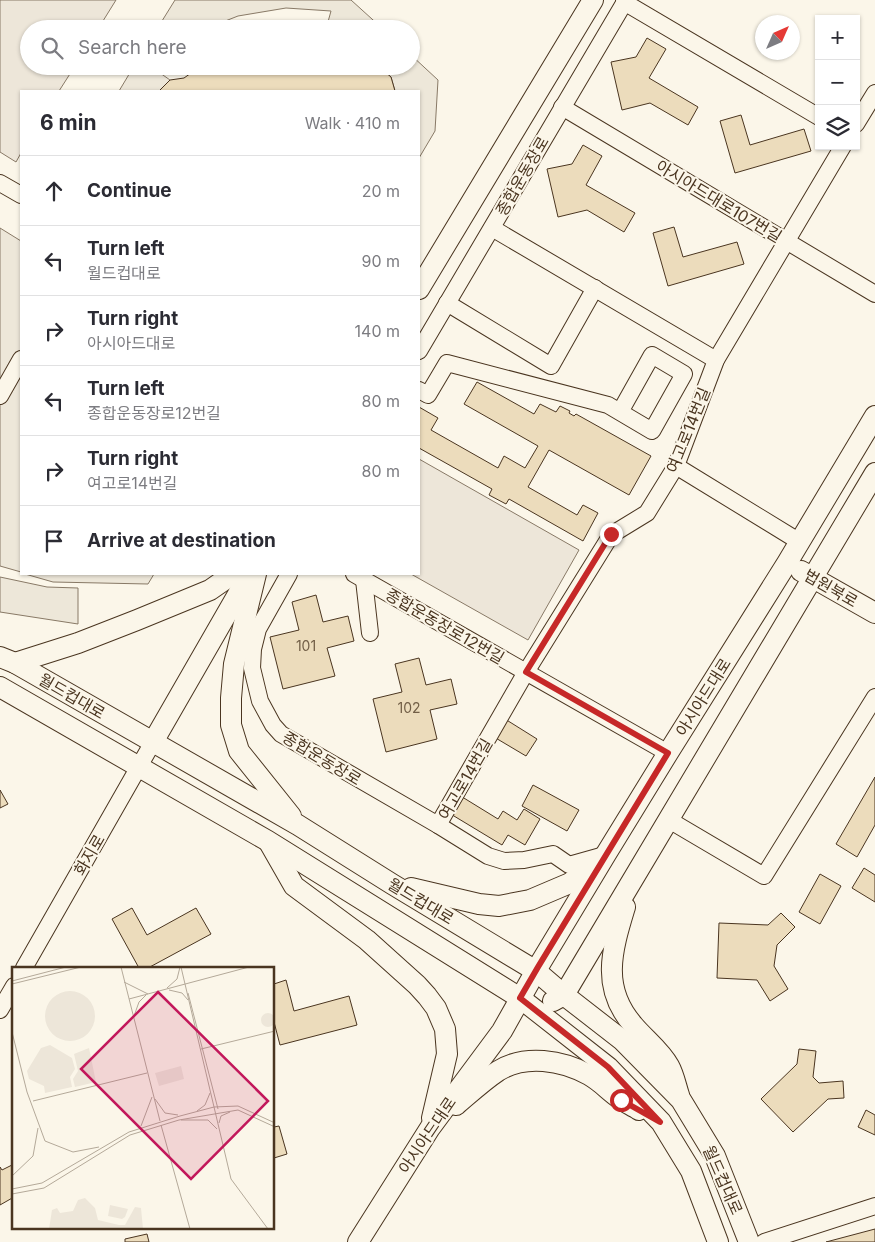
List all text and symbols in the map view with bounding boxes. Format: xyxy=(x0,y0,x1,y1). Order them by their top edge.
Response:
north arrow xyxy=(755,15,800,60)
map controls xyxy=(815,15,860,150)
button: + xyxy=(815,15,860,60)
search box xyxy=(20,20,420,75)
icon: search xyxy=(38,34,66,62)
text: Search here xyxy=(78,36,187,59)
button: − xyxy=(815,60,860,105)
button: layers xyxy=(815,105,860,150)
text: 6 min xyxy=(40,110,97,135)
text: Walk · 410 m xyxy=(305,113,400,133)
street label: 종합운동장로 xyxy=(491,133,553,219)
street label: 아시아드대로107번길 xyxy=(653,156,785,246)
icon: ahead xyxy=(40,177,68,205)
text: Continue xyxy=(87,179,172,202)
text: 20 m xyxy=(362,181,400,201)
text: Turn left xyxy=(87,237,165,260)
icon: left xyxy=(40,247,68,275)
text: 90 m xyxy=(361,251,400,271)
text: 월드컵대로 xyxy=(87,263,161,283)
text: Turn right xyxy=(87,307,178,330)
icon: right xyxy=(40,317,68,345)
text: 140 m xyxy=(355,321,400,341)
text: 아시아드대로 xyxy=(87,333,175,353)
text: Turn left xyxy=(87,377,165,400)
street label: 여고로14번길 xyxy=(662,384,714,476)
icon: left xyxy=(40,387,68,415)
text: 80 m xyxy=(361,391,400,411)
text: 종합운동장로12번길 xyxy=(87,403,221,423)
text: Turn right xyxy=(87,447,178,470)
icon: right xyxy=(40,457,68,485)
text: 80 m xyxy=(361,461,400,481)
text: 여고로14번길 xyxy=(87,473,177,493)
route end xyxy=(600,523,623,546)
icon: arrive xyxy=(40,527,68,555)
text: Arrive at destination xyxy=(87,529,276,552)
street label: 법원북로 xyxy=(800,565,862,612)
street label: 종합운동장로12번길 xyxy=(382,584,508,668)
house number: 101 xyxy=(296,637,316,654)
street label: 아시아드대로 xyxy=(671,654,735,740)
street label: 월드컵대로 xyxy=(35,669,109,723)
house number: 102 xyxy=(397,699,421,716)
street label: 종합운동장로 xyxy=(279,727,365,789)
street label: 여고로14번길 xyxy=(434,735,496,823)
street label: 화지로 xyxy=(69,831,109,879)
street label: 월드컵대로 xyxy=(384,873,458,929)
inset map xyxy=(12,967,275,1230)
route start xyxy=(610,1089,633,1112)
street label: 아시아드대로 xyxy=(394,1093,460,1177)
street label: 월드컵대로 xyxy=(699,1142,747,1218)

